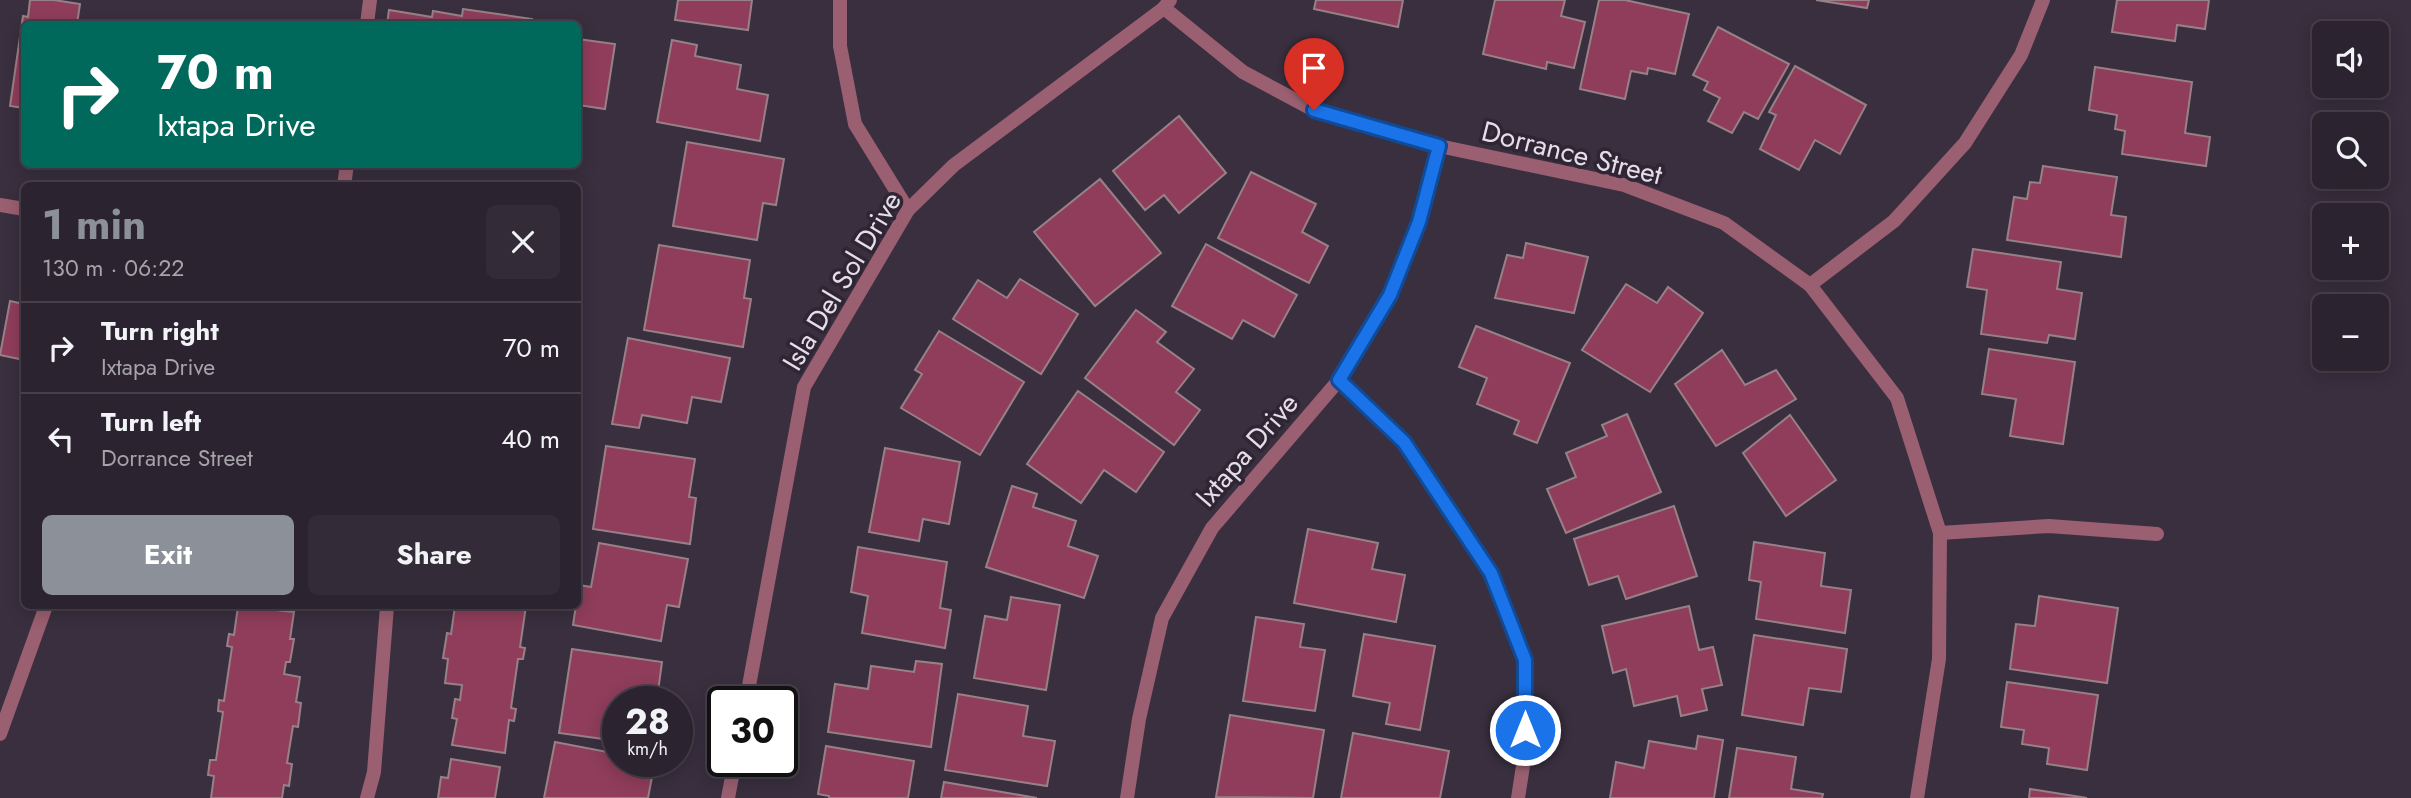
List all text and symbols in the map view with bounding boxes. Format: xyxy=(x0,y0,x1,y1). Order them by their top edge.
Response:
map controls xyxy=(2312,21,2389,371)
button: sound xyxy=(2312,21,2389,98)
text: 70 m xyxy=(157,37,274,107)
pin xyxy=(1284,38,1344,110)
icon: right xyxy=(42,49,133,140)
icon: arrive xyxy=(1295,49,1333,87)
text: Ixtapa Drive xyxy=(157,102,316,148)
street label: Dorrance Street xyxy=(1477,111,1667,195)
button: search xyxy=(2312,112,2389,189)
street label: Isla Del Sol Drive xyxy=(772,184,912,378)
text: 1 min xyxy=(42,194,146,255)
button: + xyxy=(2312,203,2389,280)
button: close xyxy=(486,205,560,279)
text: 130 m · 06:22 xyxy=(42,251,184,285)
button: − xyxy=(2312,294,2389,371)
text: Turn right xyxy=(101,312,219,350)
icon: right xyxy=(42,329,80,367)
text: 70 m xyxy=(503,329,560,367)
text: Ixtapa Drive xyxy=(101,350,215,384)
street label: Ixtapa Drive xyxy=(1186,384,1308,516)
text: Turn left xyxy=(101,403,201,441)
icon: left xyxy=(42,420,80,458)
text: 40 m xyxy=(501,420,560,458)
text: Dorrance Street xyxy=(101,441,253,475)
button: Exit xyxy=(42,515,294,595)
button: Share xyxy=(308,515,560,595)
speed limit sign: 30 xyxy=(707,686,798,777)
position arrow xyxy=(1488,693,1562,767)
text: 28 xyxy=(625,697,670,747)
text: km/h xyxy=(627,736,668,762)

